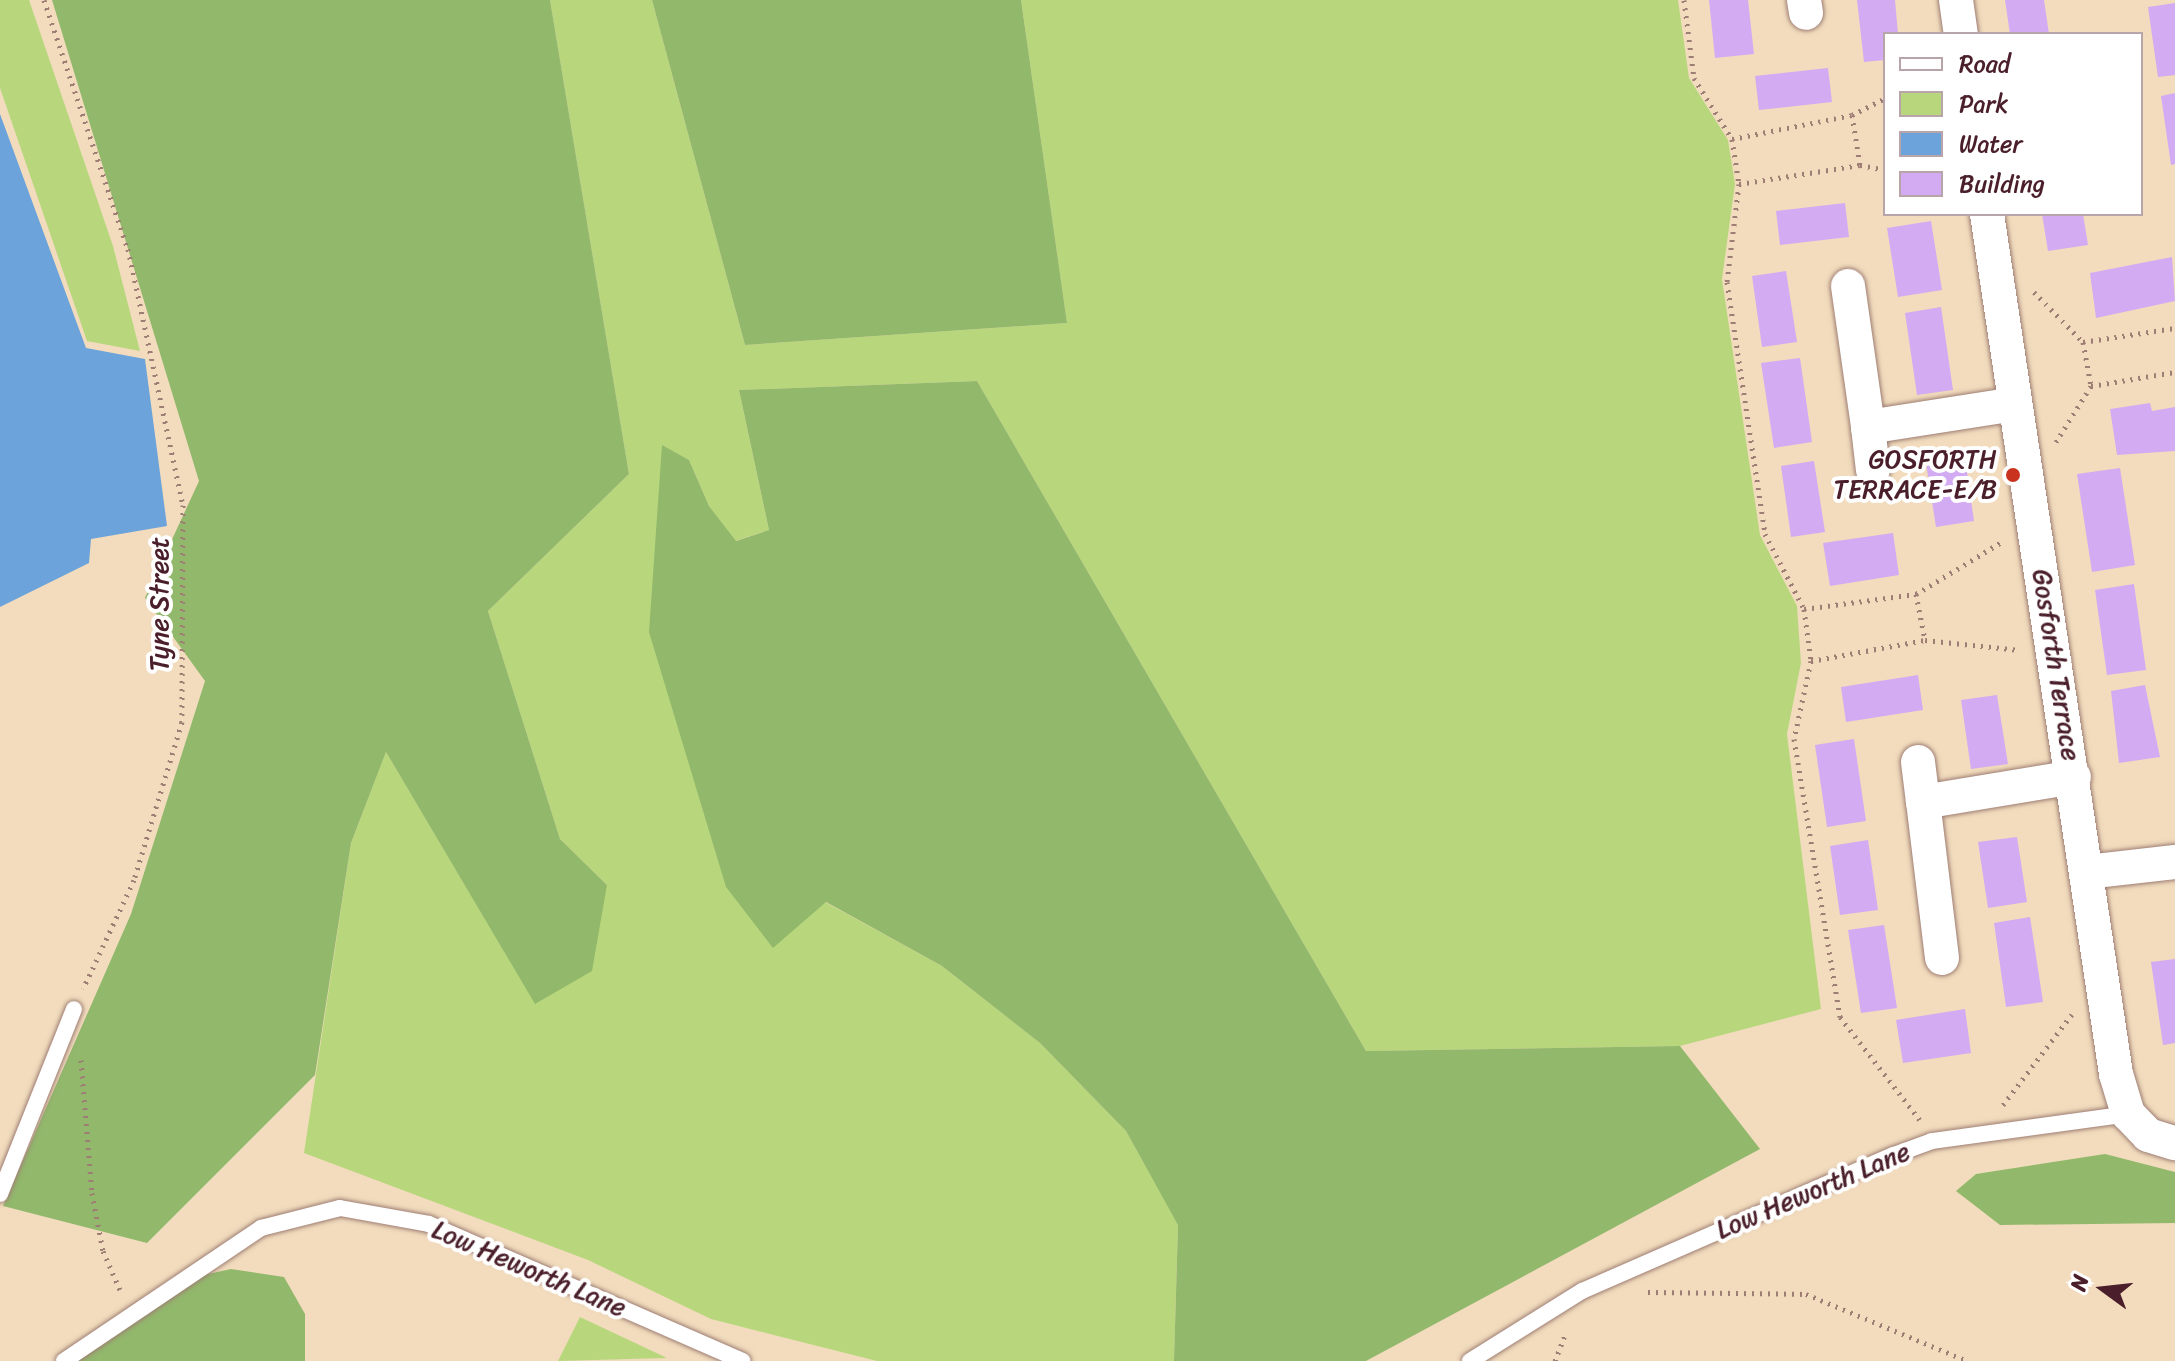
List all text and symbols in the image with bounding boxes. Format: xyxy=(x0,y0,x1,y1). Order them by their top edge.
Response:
legend xyxy=(1883,32,2143,216)
text: Road xyxy=(1959,43,2010,85)
text: Park xyxy=(1959,83,2008,125)
text: Water xyxy=(1959,123,2022,165)
text: Building xyxy=(1959,163,2045,205)
place label: GOSFORTH TERRACE-E/B xyxy=(1833,444,1997,506)
marker: GOSFORTH TERRACE-E/B xyxy=(2004,466,2022,484)
street label: Tyne Street xyxy=(144,536,176,672)
street label: Gosforth Terrace xyxy=(2025,567,2087,763)
street label: Low Heworth Lane xyxy=(1712,1136,1914,1246)
street label: Low Heworth Lane xyxy=(428,1214,630,1324)
north arrow xyxy=(2063,1249,2143,1329)
text: N xyxy=(2059,1270,2100,1295)

